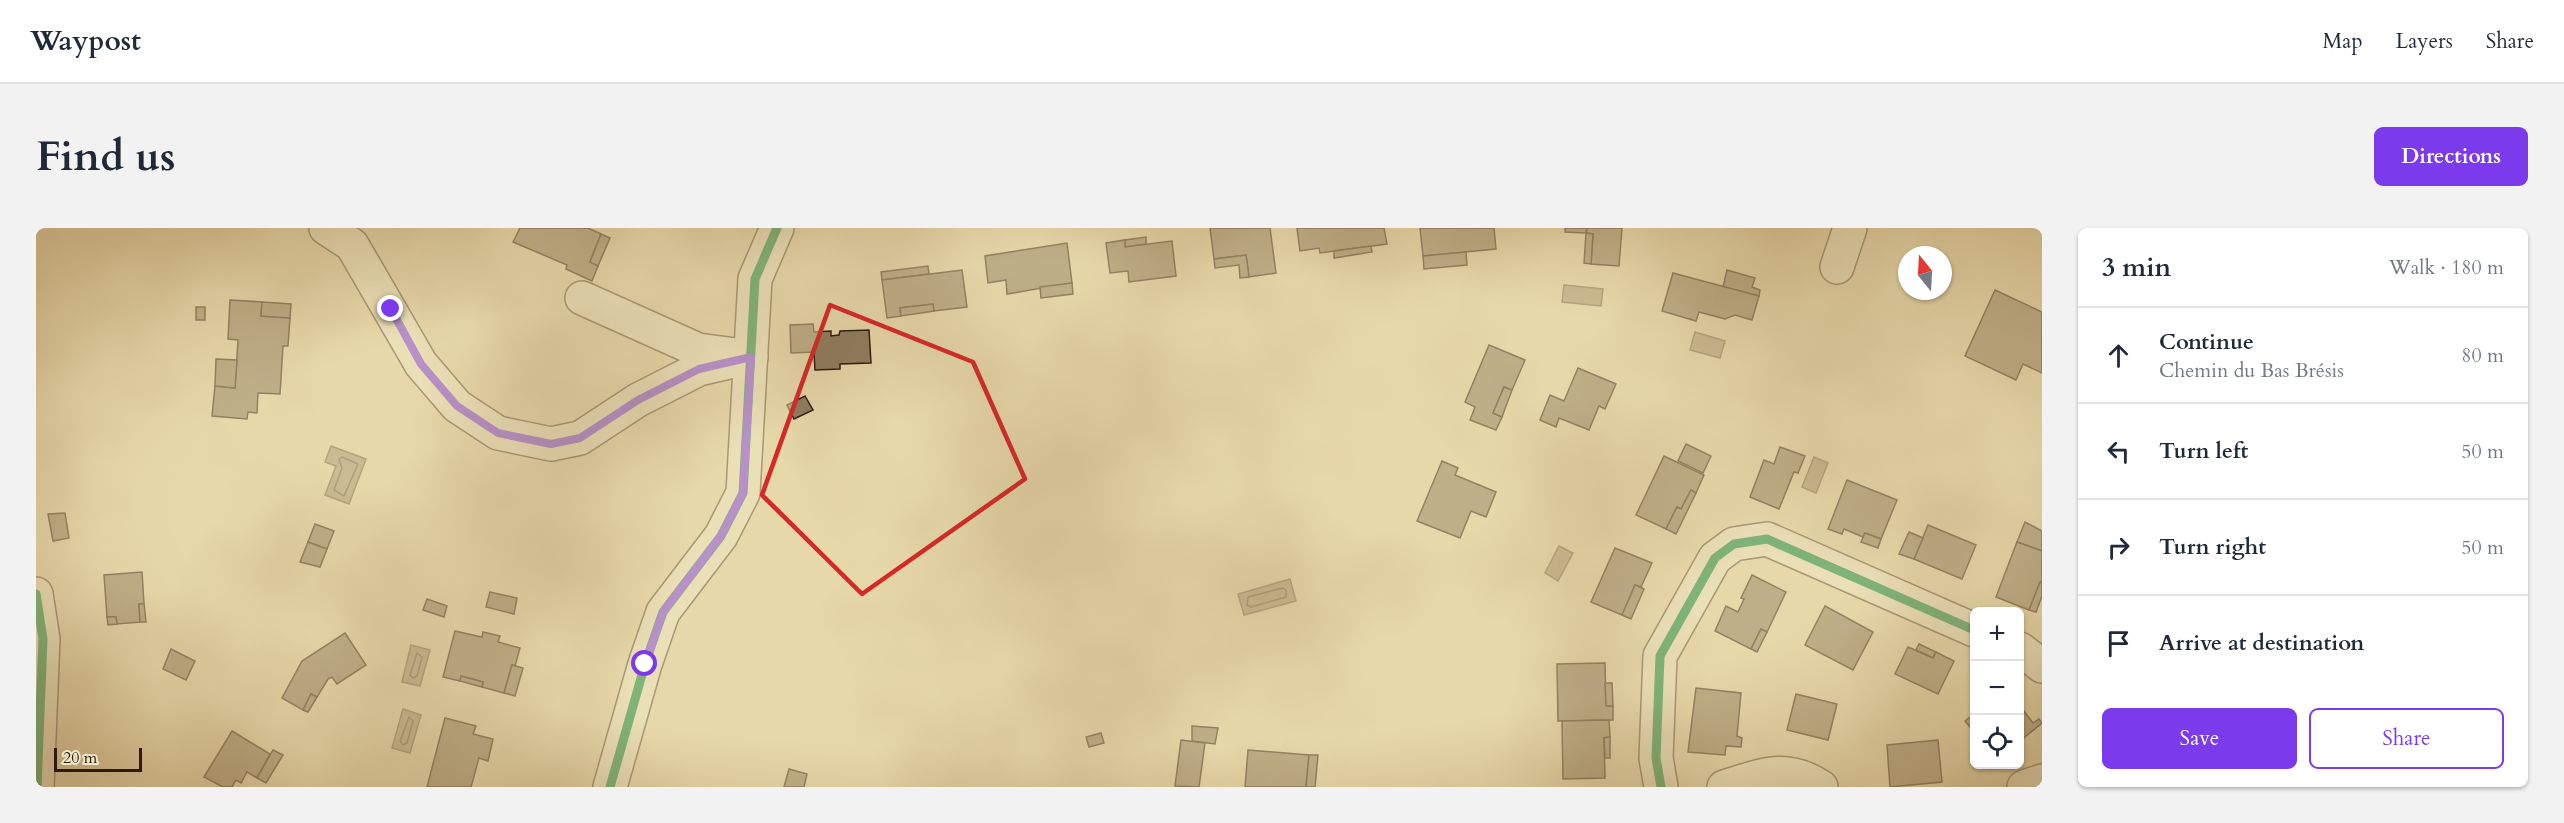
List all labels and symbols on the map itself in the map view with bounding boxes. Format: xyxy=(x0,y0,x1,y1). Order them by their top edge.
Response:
north arrow xyxy=(1898,246,1952,300)
route end xyxy=(377,295,403,321)
route start xyxy=(631,650,657,676)
scale bar xyxy=(54,745,142,772)

